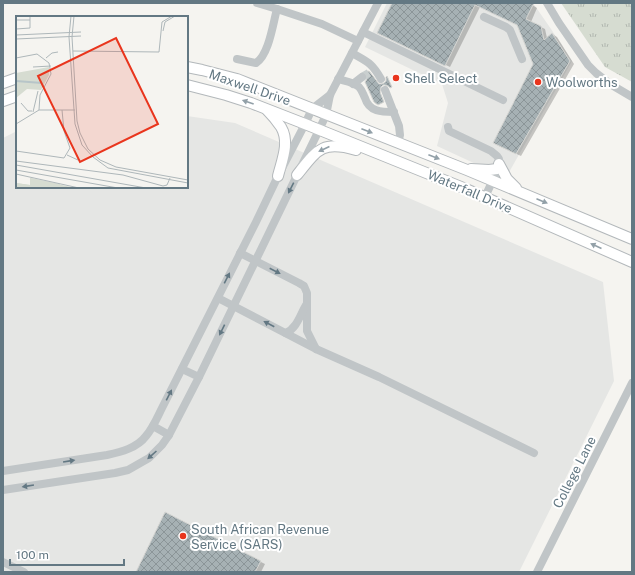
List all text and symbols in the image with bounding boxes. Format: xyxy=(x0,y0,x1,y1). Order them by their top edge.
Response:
inset map xyxy=(16,16,188,188)
street label: Maxwell Drive xyxy=(207,67,293,108)
place label: Shell Select xyxy=(404,71,477,86)
marker: Shell Select xyxy=(391,73,401,83)
place label: Woolworths xyxy=(546,75,618,90)
marker: Woolworths xyxy=(533,77,543,87)
one-way arrow xyxy=(242,99,254,105)
one-way arrow xyxy=(362,129,374,135)
one-way arrow xyxy=(318,146,330,152)
one-way arrow xyxy=(429,155,441,161)
street label: Waterfall Drive xyxy=(425,167,514,216)
one-way arrow xyxy=(288,182,294,193)
one-way arrow xyxy=(536,199,548,205)
one-way arrow xyxy=(591,243,602,249)
one-way arrow xyxy=(269,267,281,274)
one-way arrow xyxy=(224,273,230,284)
one-way arrow xyxy=(264,321,275,328)
one-way arrow xyxy=(218,324,225,335)
one-way arrow xyxy=(166,389,172,400)
street label: College Lane xyxy=(550,434,599,511)
one-way arrow xyxy=(147,450,157,460)
one-way arrow xyxy=(63,458,75,464)
one-way arrow xyxy=(22,483,34,489)
place label: South African Revenue Service (SARS) xyxy=(191,522,329,552)
marker: South African Revenue Service (SARS) xyxy=(178,531,188,541)
scale bar xyxy=(10,541,124,567)
text: 100 m xyxy=(16,548,49,562)

